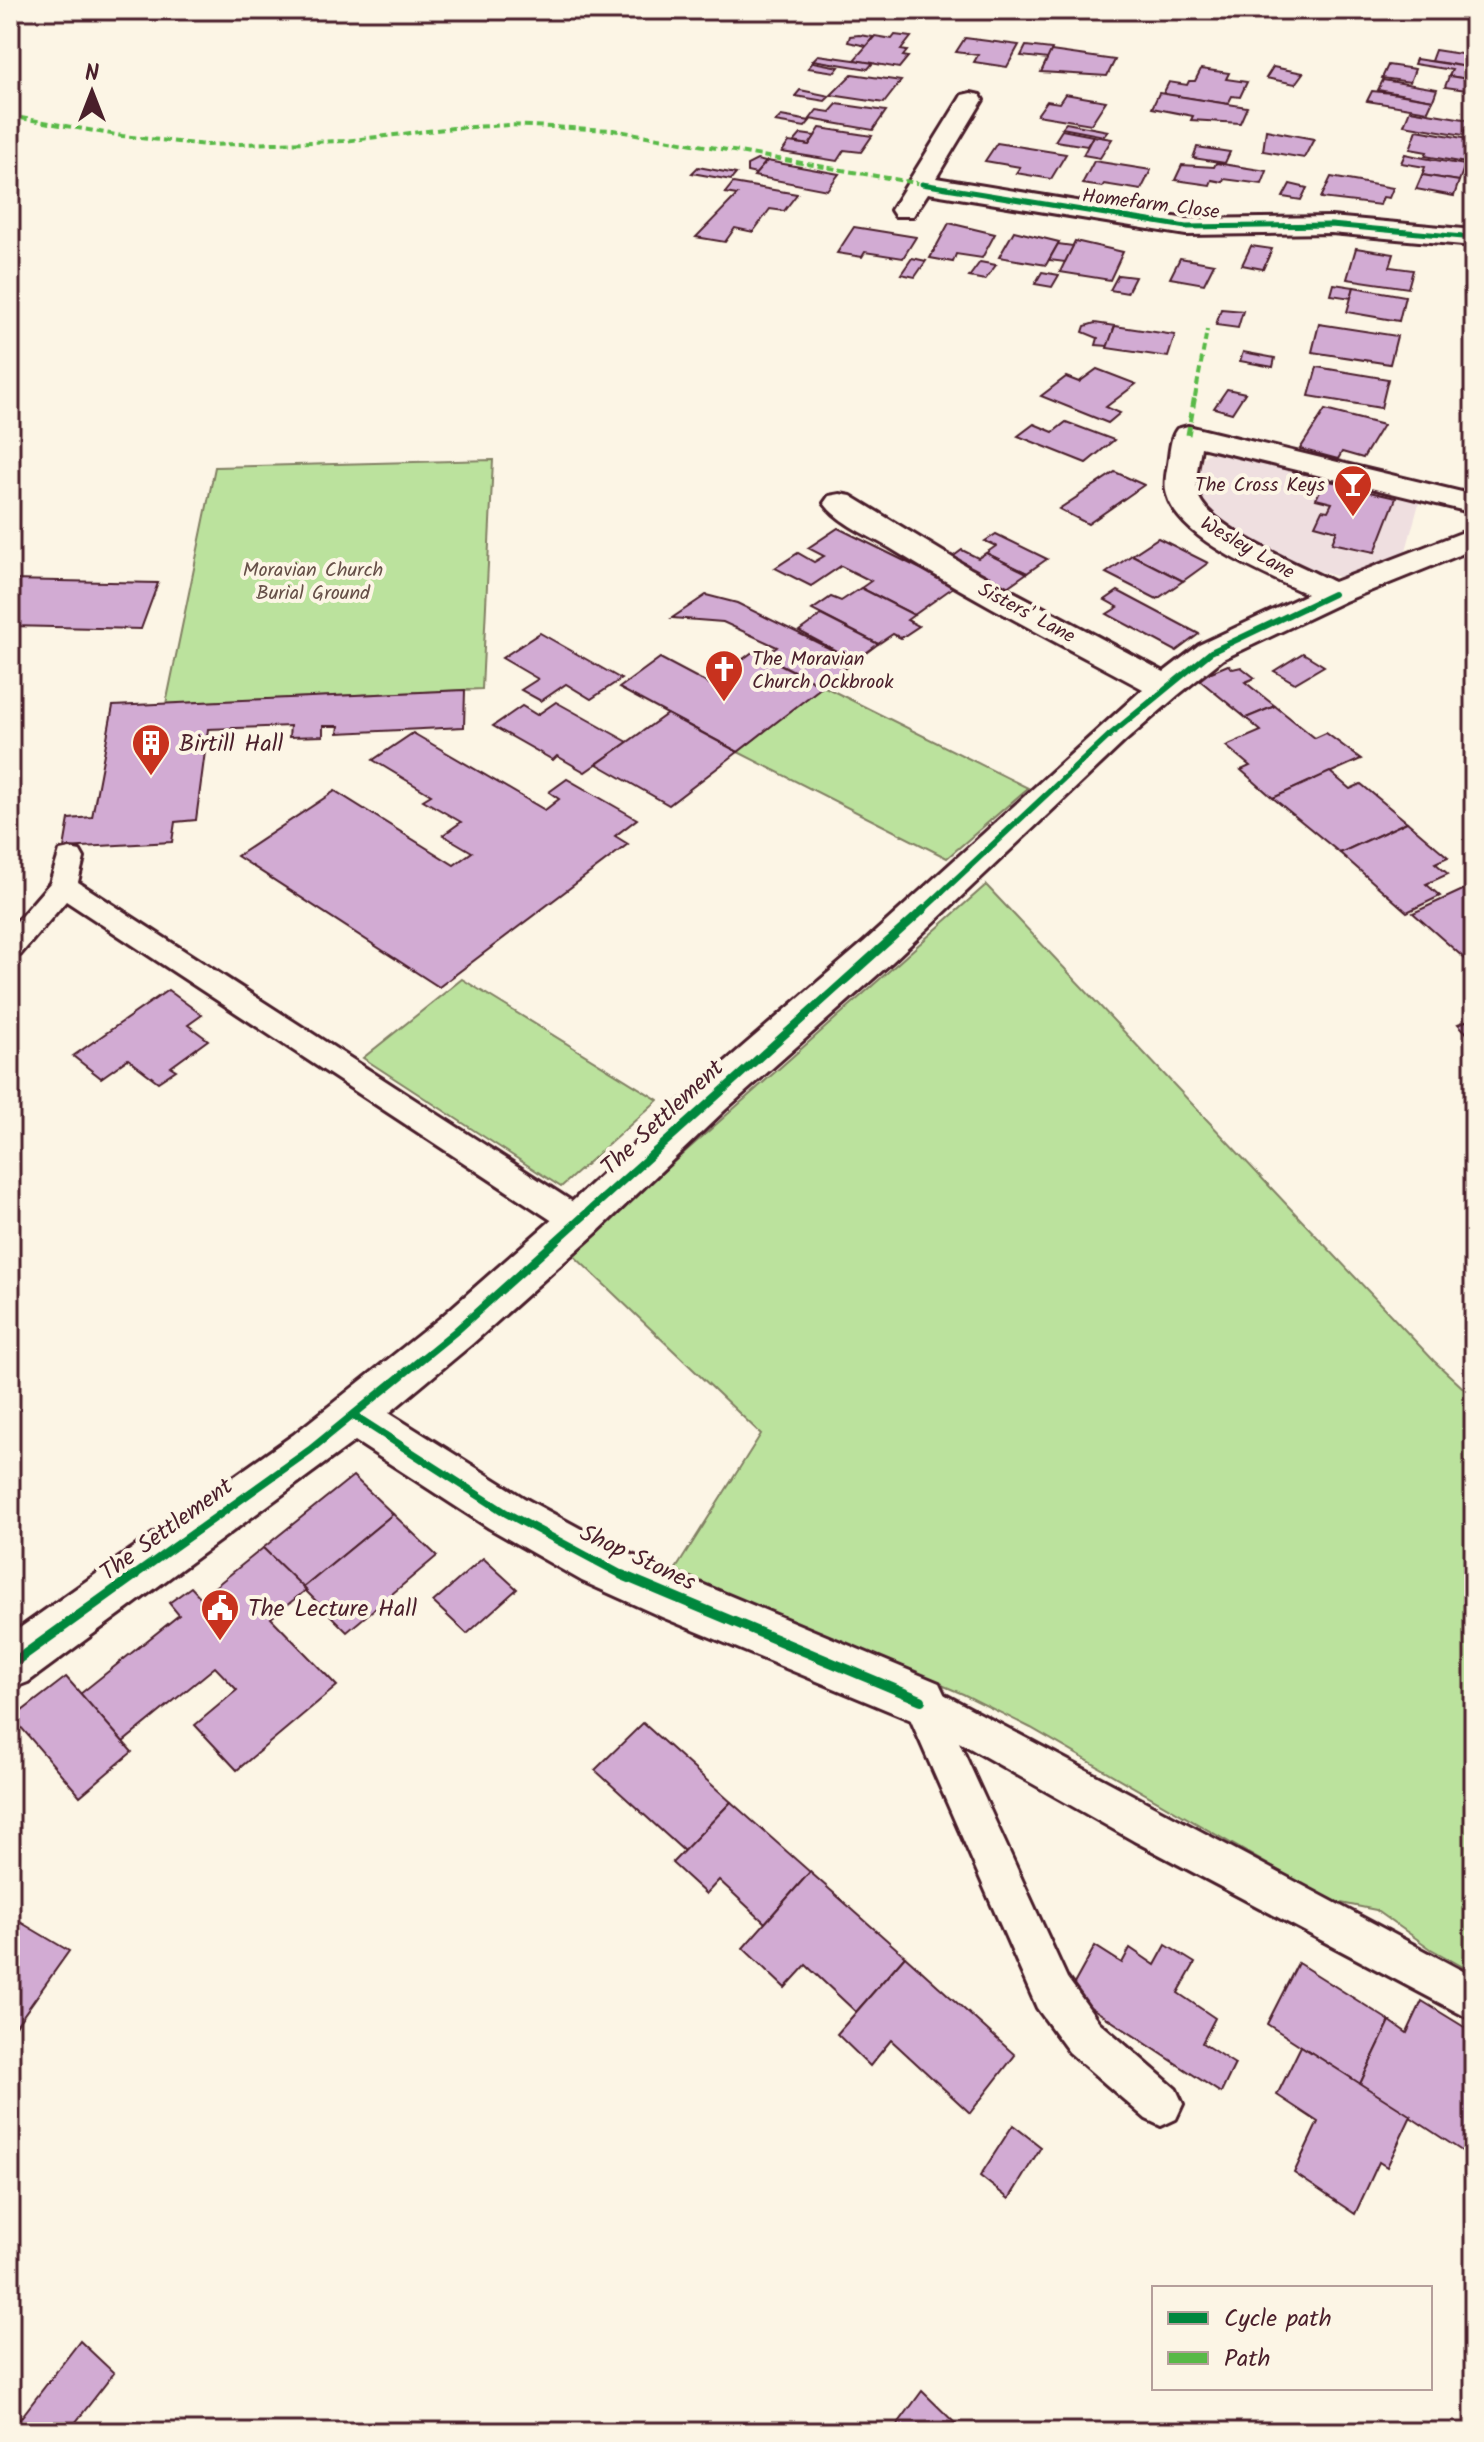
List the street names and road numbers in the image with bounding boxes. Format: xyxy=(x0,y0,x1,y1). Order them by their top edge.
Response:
street label: Homefarm Close xyxy=(1080,181,1221,229)
street label: Wesley Lane xyxy=(1194,509,1300,589)
street label: Sisters' Lane xyxy=(971,575,1081,653)
street label: The Settlement xyxy=(592,1050,734,1186)
street label: The Settlement xyxy=(92,1468,242,1592)
street label: Shop Stones xyxy=(573,1514,702,1602)

